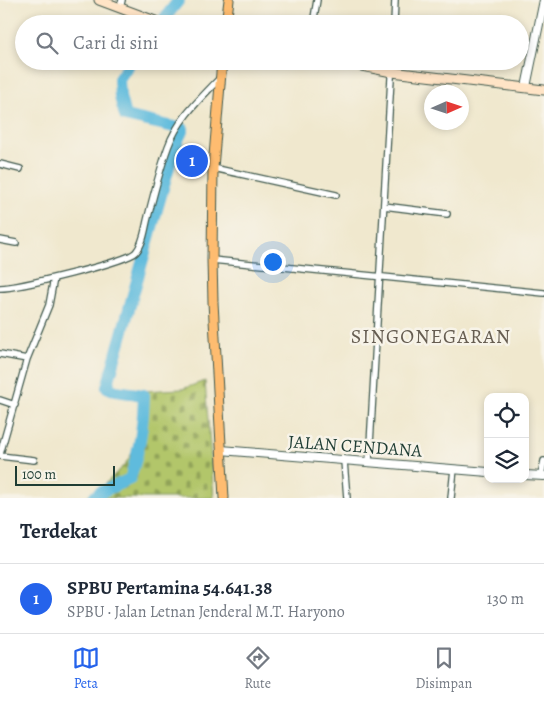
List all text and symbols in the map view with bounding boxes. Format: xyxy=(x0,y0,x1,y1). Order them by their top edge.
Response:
search box xyxy=(15,15,529,70)
icon: search xyxy=(33,29,61,57)
text: Cari di sini xyxy=(73,30,158,56)
north arrow xyxy=(424,85,469,130)
pin: 1 xyxy=(176,142,208,180)
your location xyxy=(260,249,286,275)
district label: SINGONEGARAN xyxy=(351,323,511,350)
map controls xyxy=(484,393,529,483)
button: locate xyxy=(484,393,529,438)
street label: JALAN CENDANA xyxy=(287,429,423,463)
button: layers xyxy=(484,438,529,483)
scale bar xyxy=(15,463,115,486)
text: 100 m xyxy=(22,465,56,484)
text: Terdekat xyxy=(20,517,98,545)
text: SPBU Pertamina 54.641.38 xyxy=(67,575,272,601)
text: 1 xyxy=(33,588,39,610)
text: 130 m xyxy=(487,588,524,610)
text: SPBU · Jalan Letnan Jenderal M.T. Haryono xyxy=(67,601,345,623)
tab: Peta xyxy=(72,644,100,693)
tab: Rute xyxy=(244,644,272,693)
tab: Disimpan xyxy=(415,644,472,693)

